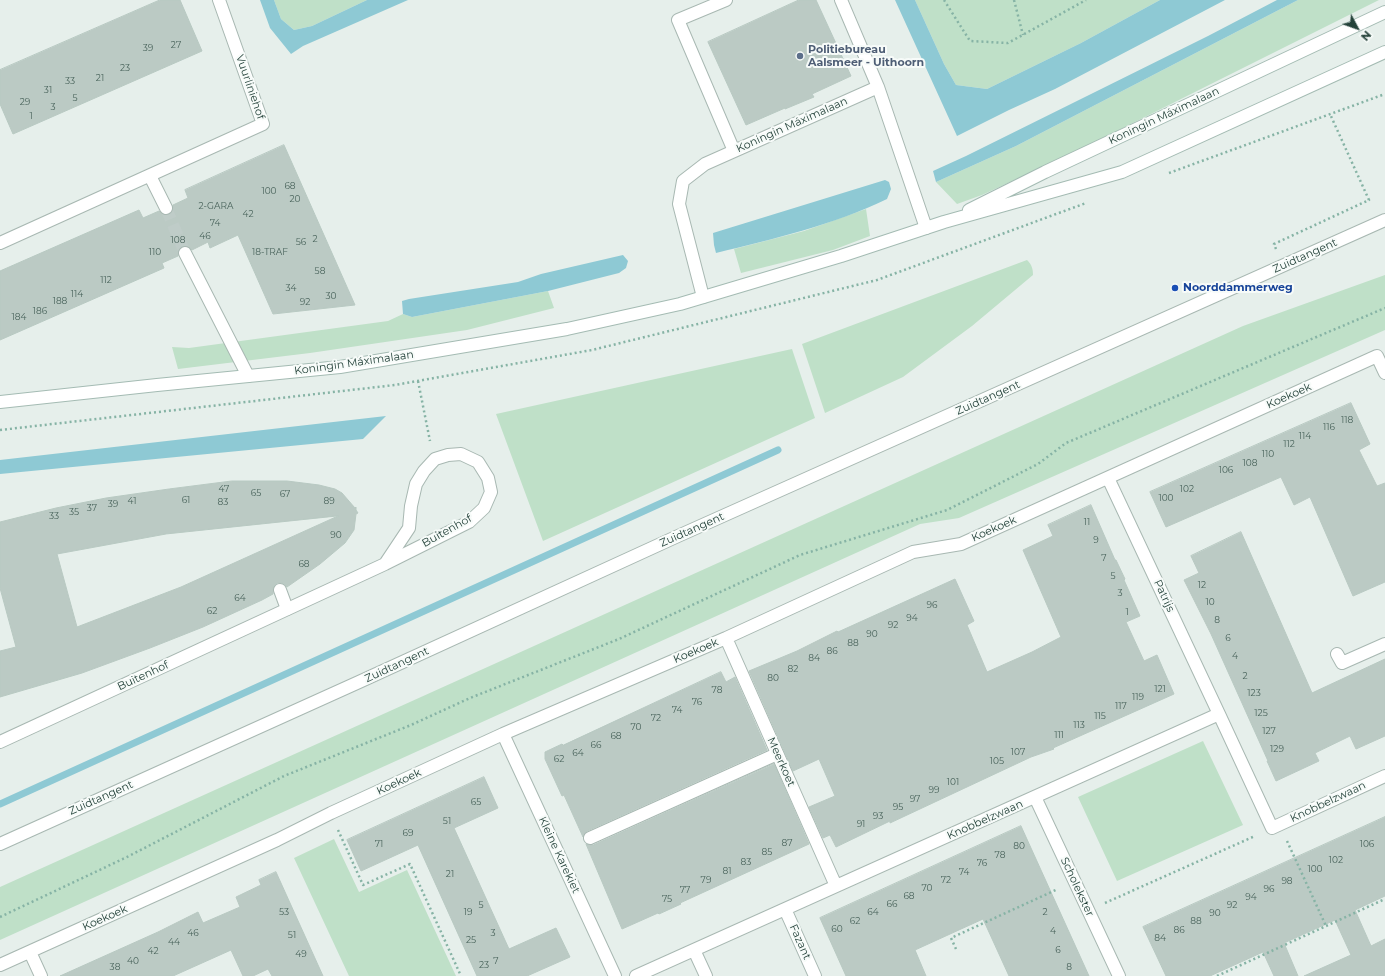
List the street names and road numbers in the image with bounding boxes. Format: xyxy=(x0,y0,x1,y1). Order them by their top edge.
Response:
street label: Vuurliniehof xyxy=(233,53,267,121)
street label: Koningin Máximalaan xyxy=(1107,85,1221,147)
street label: Koningin Máximalaan xyxy=(734,94,850,156)
street label: Zuidtangent xyxy=(1271,236,1339,276)
street label: Koningin Máximalaan xyxy=(293,348,415,378)
street label: Zuidtangent xyxy=(954,378,1022,418)
street label: Koekoek xyxy=(1265,380,1313,412)
street label: Zuidtangent xyxy=(658,510,726,550)
street label: Buitenhof xyxy=(420,512,474,550)
street label: Koekoek xyxy=(970,513,1018,545)
street label: Patrijs xyxy=(1151,578,1177,614)
street label: Koekoek xyxy=(672,636,720,666)
street label: Zuidtangent xyxy=(363,644,431,686)
street label: Buitenhof xyxy=(115,658,171,694)
street label: Meerkoet xyxy=(764,735,798,789)
street label: Koekoek xyxy=(375,766,423,798)
street label: Zuidtangent xyxy=(67,778,135,818)
street label: Knobbelzwaan xyxy=(1288,779,1368,825)
street label: Knobbelzwaan xyxy=(945,797,1025,843)
street label: Kleine Karekiet xyxy=(535,815,583,895)
street label: Scholekster xyxy=(1058,855,1096,919)
street label: Koekoek xyxy=(81,902,129,934)
street label: Fazant xyxy=(786,922,814,962)

